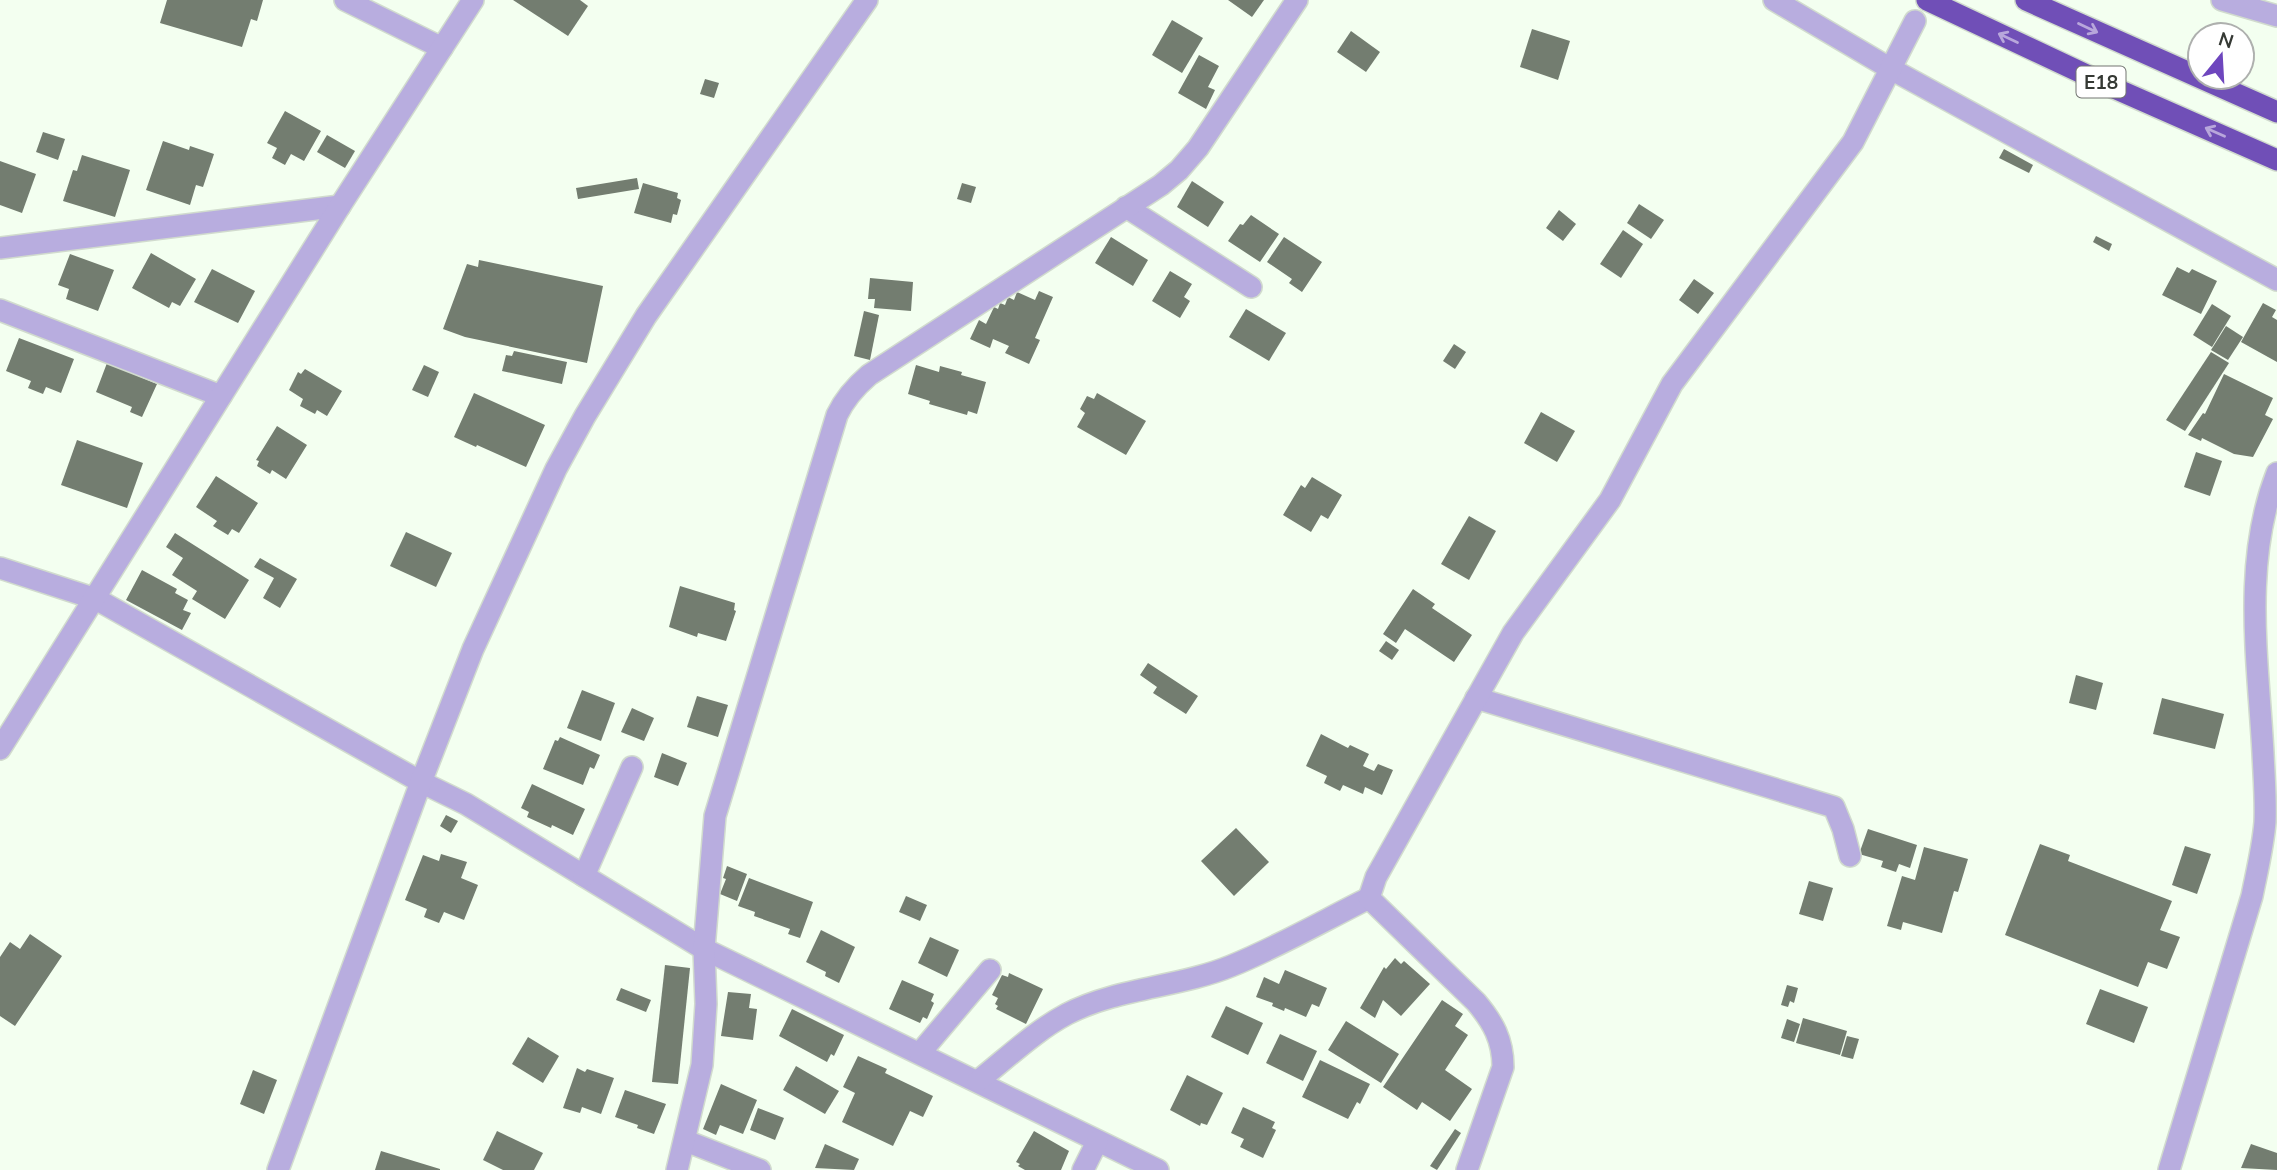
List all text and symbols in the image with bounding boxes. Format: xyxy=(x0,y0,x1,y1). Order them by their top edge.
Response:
north arrow xyxy=(2186,21,2256,91)
one-way arrow xyxy=(2077,22,2098,36)
text: N xyxy=(2216,26,2237,53)
one-way arrow xyxy=(1997,31,2019,44)
road number: E18 xyxy=(2076,66,2126,97)
one-way arrow xyxy=(2204,125,2226,138)

